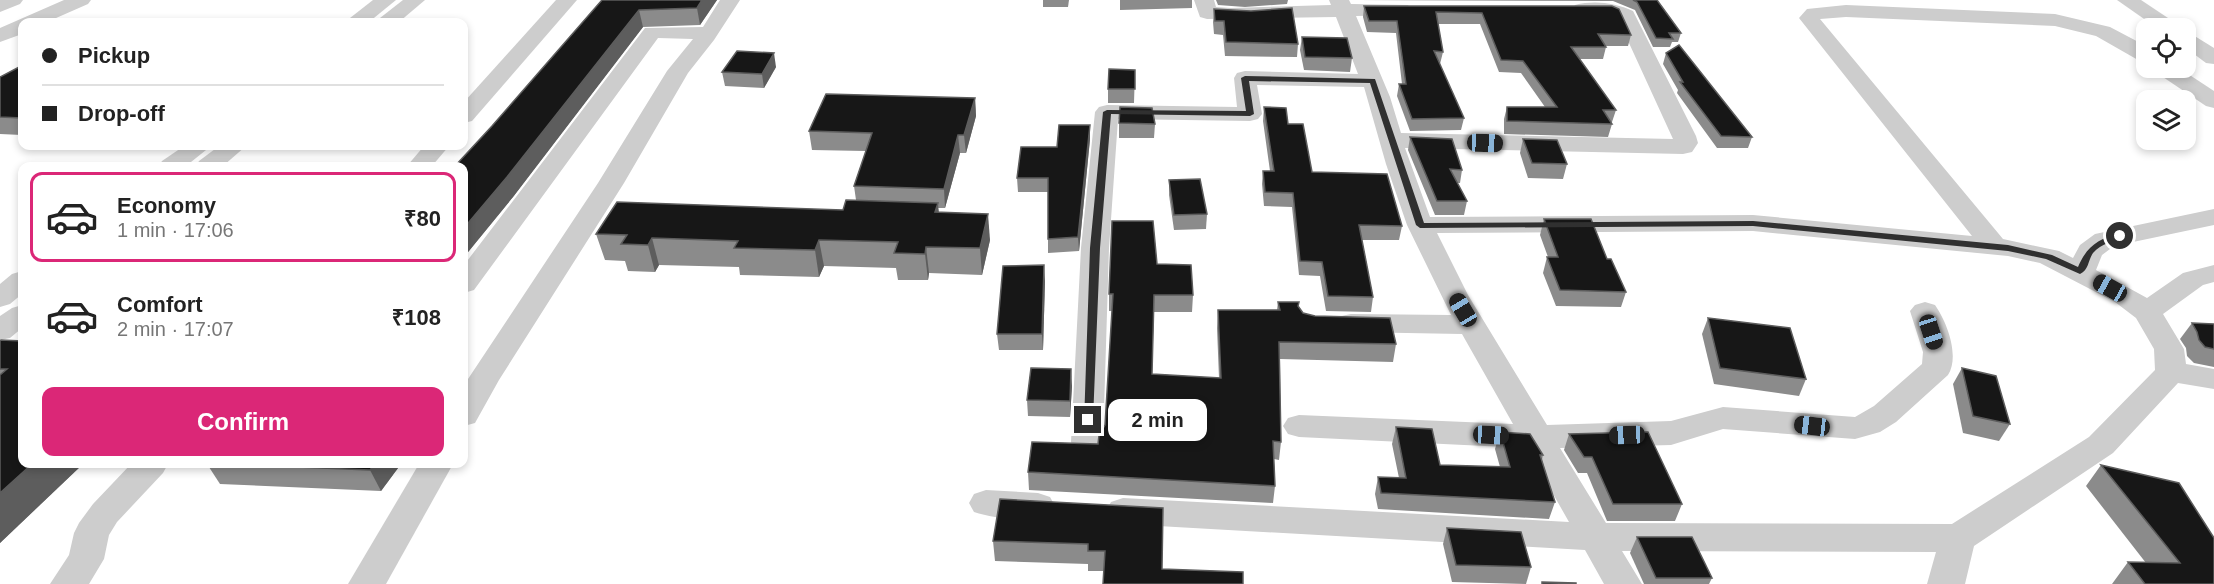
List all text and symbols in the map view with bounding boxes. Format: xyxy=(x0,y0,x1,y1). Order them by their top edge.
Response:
map controls xyxy=(2136,18,2196,150)
button: locate xyxy=(2136,18,2196,78)
text: Pickup xyxy=(78,43,150,68)
button: layers xyxy=(2136,90,2196,150)
text: Drop-off xyxy=(78,101,165,126)
car xyxy=(1467,133,1503,153)
icon: car xyxy=(45,190,99,244)
text: Economy xyxy=(117,193,216,218)
text: ₹80 xyxy=(404,206,441,231)
text: 1 min · 17:06 xyxy=(117,219,234,241)
route start xyxy=(2106,222,2133,249)
car xyxy=(2090,271,2130,305)
icon: car xyxy=(45,289,99,343)
car xyxy=(1446,290,1480,330)
text: Comfort xyxy=(117,292,203,317)
text: ₹108 xyxy=(392,305,441,330)
car xyxy=(1917,312,1945,352)
text: 2 min · 17:07 xyxy=(117,318,234,340)
button: Confirm xyxy=(42,387,444,456)
callout: 2 min xyxy=(1109,399,1208,441)
route end xyxy=(1074,406,1101,433)
text: 2 min xyxy=(1131,409,1184,431)
car xyxy=(1793,415,1831,437)
car xyxy=(1473,425,1509,445)
car xyxy=(1609,425,1645,445)

